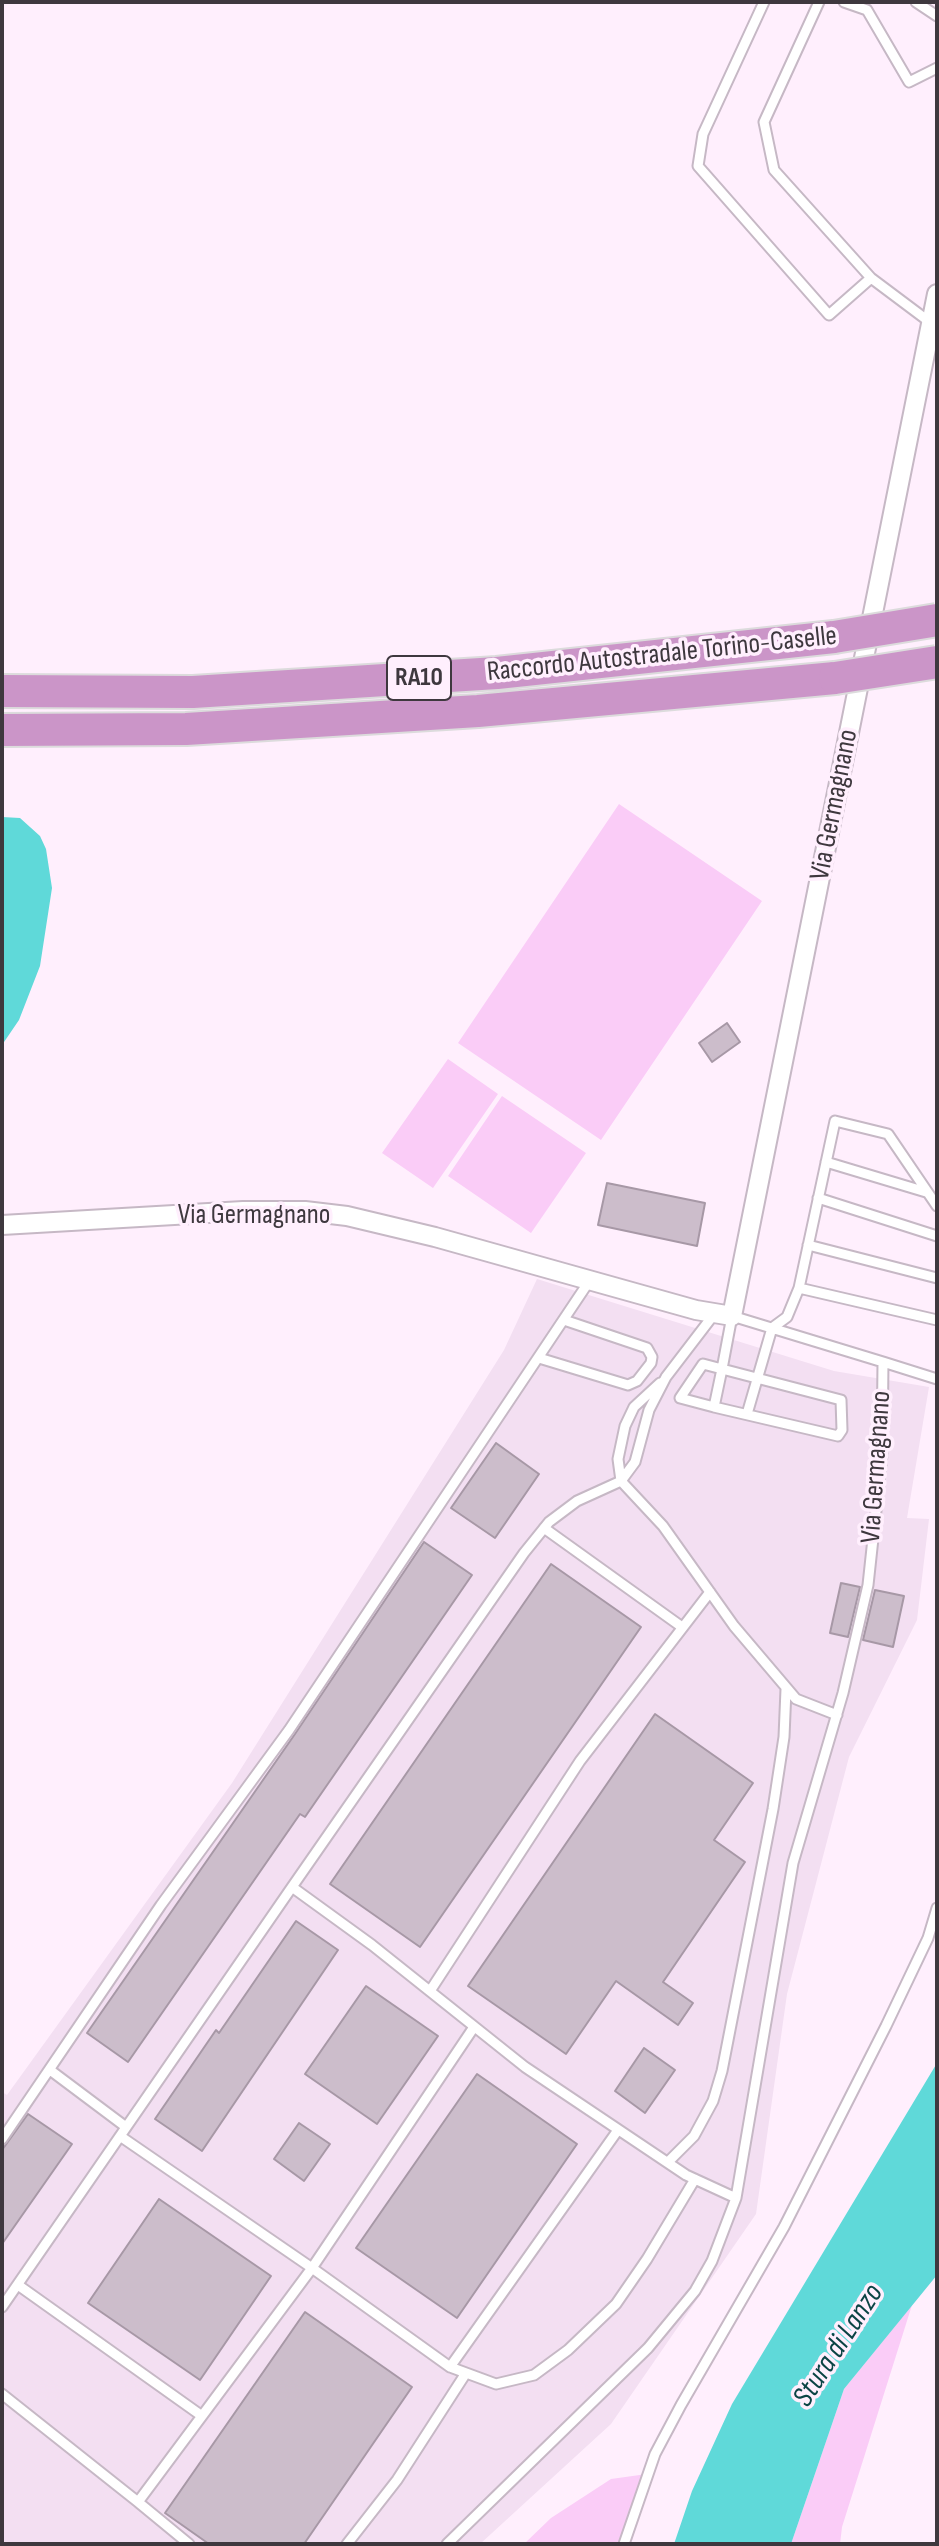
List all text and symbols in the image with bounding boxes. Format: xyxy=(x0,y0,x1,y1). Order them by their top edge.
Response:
street label: Raccordo Autostradale Torino-Caselle xyxy=(485,620,839,690)
road number: RA10 xyxy=(387,656,451,700)
street label: Via Germagnano xyxy=(804,727,866,883)
street label: Via Germagnano xyxy=(178,1199,330,1233)
street label: Via Germagnano xyxy=(855,1390,899,1544)
water label: Stura di Lanzo xyxy=(786,2278,892,2414)

